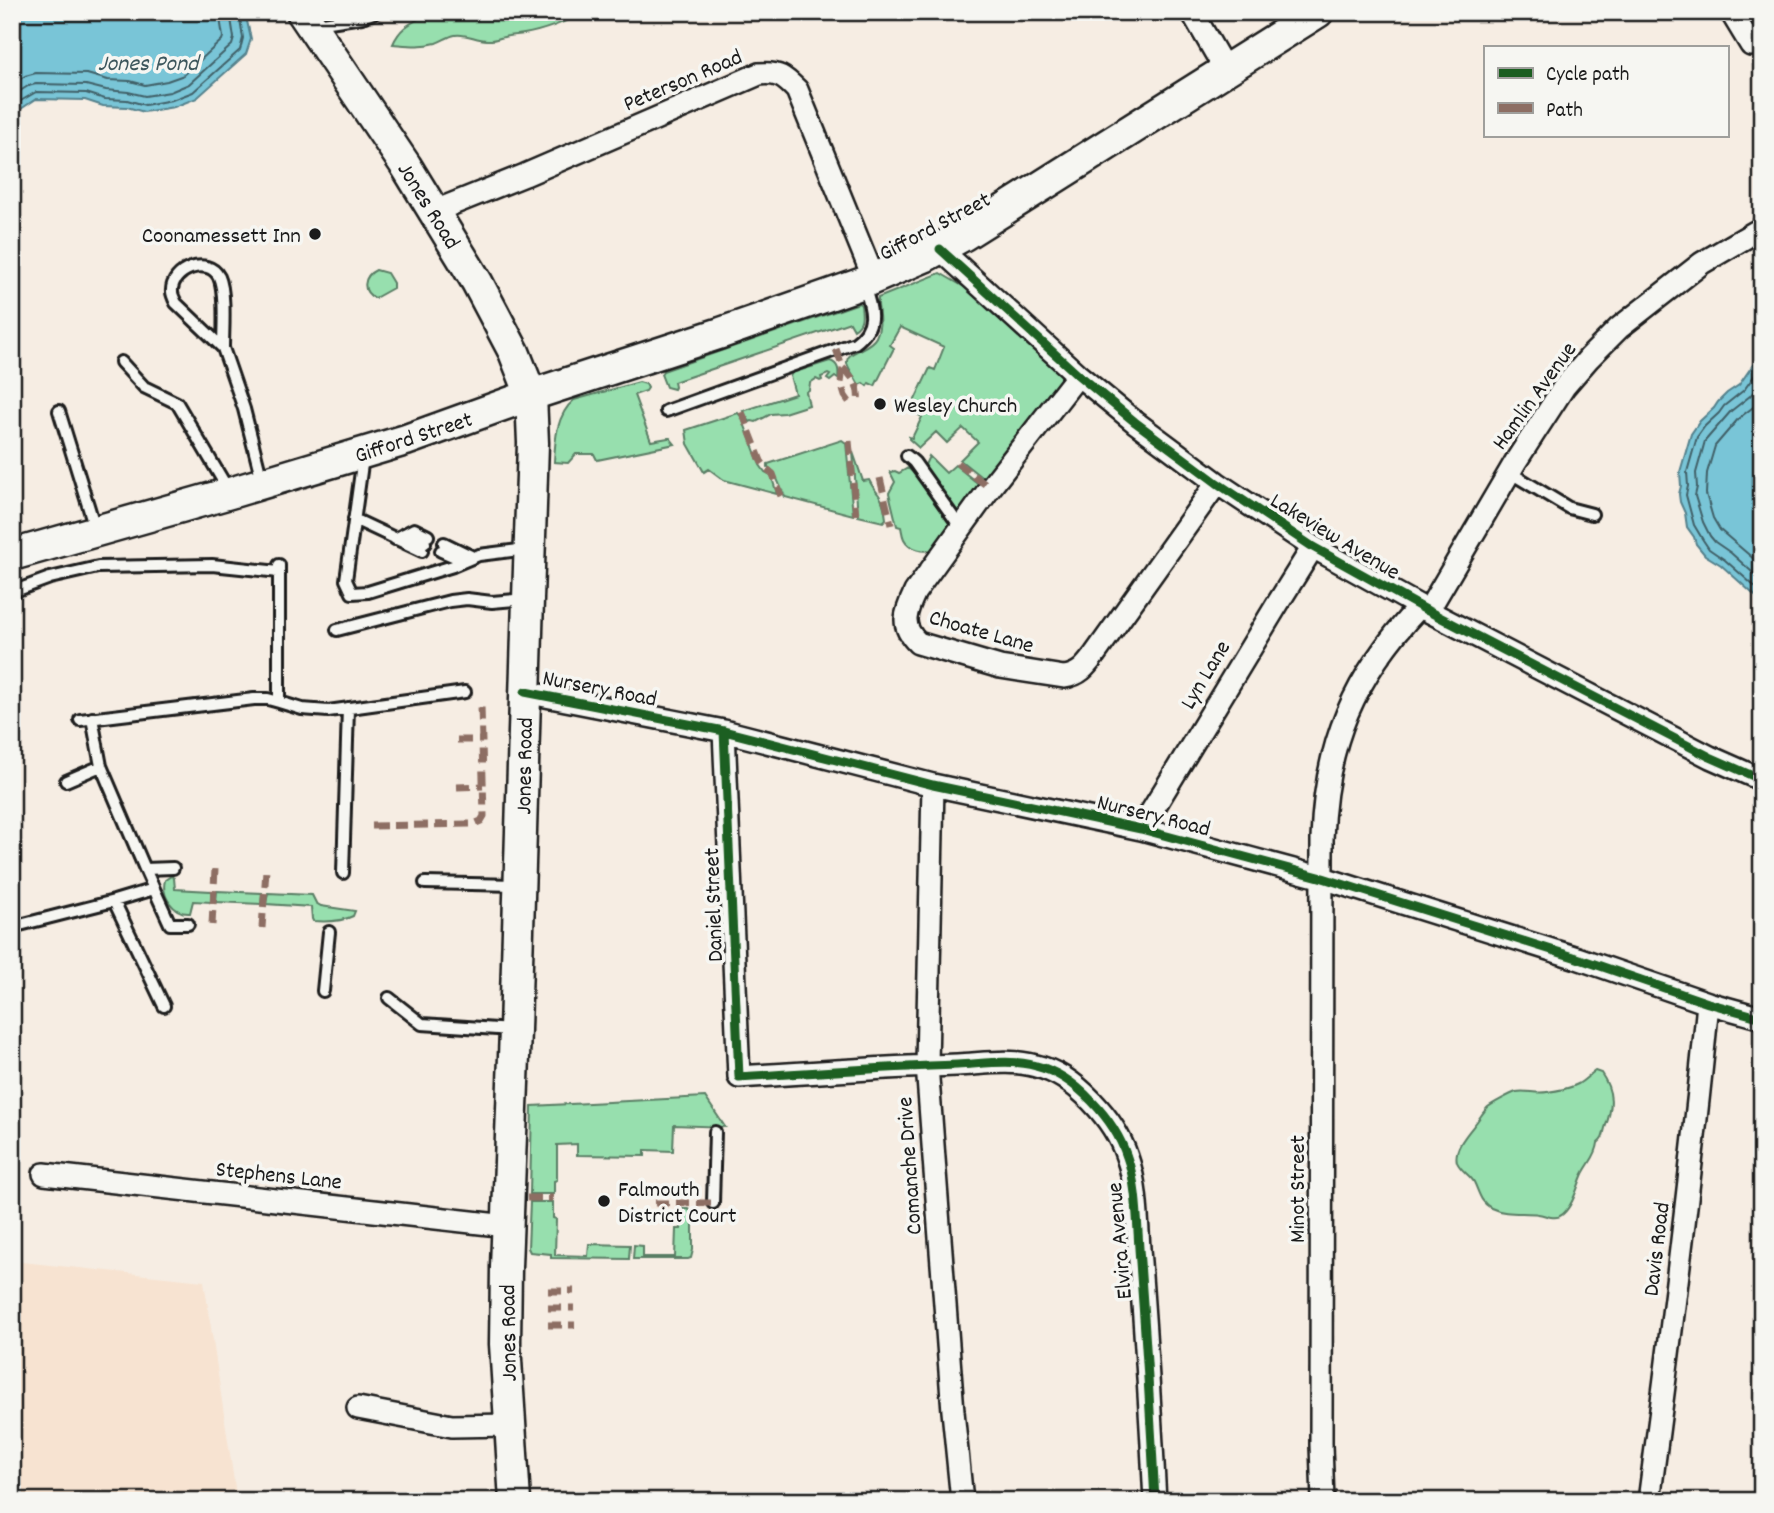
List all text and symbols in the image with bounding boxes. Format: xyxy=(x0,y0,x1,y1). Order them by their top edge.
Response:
street label: Peterson Road xyxy=(619,42,748,122)
legend xyxy=(1484,46,1728,136)
water label: Jones Pond xyxy=(98,48,201,82)
text: Cycle path xyxy=(1546,61,1629,91)
text: Path xyxy=(1546,97,1583,127)
street label: Jones Road xyxy=(387,157,467,257)
street label: Gifford Street xyxy=(874,185,997,271)
place label: Coonamessett Inn xyxy=(142,221,301,254)
marker: Coonamessett Inn xyxy=(307,226,323,242)
street label: Hamlin Avenue xyxy=(1485,336,1586,458)
place label: Wesley Church xyxy=(894,391,1017,424)
marker: Wesley Church xyxy=(872,396,888,412)
street label: Gifford Street xyxy=(351,405,477,474)
street label: Lakeview Avenue xyxy=(1263,486,1406,590)
street label: Choate Lane xyxy=(925,603,1037,664)
street label: Lyn Lane xyxy=(1173,635,1241,717)
street label: Nursery Road xyxy=(539,663,659,718)
street label: Jones Road xyxy=(509,717,544,815)
street label: Nursery Road xyxy=(1093,787,1213,847)
street label: Daniel Street xyxy=(697,847,734,963)
street label: Comanche Drive xyxy=(890,1096,933,1236)
street label: Minot Street xyxy=(1283,1135,1316,1243)
street label: Stephens Lane xyxy=(214,1154,343,1201)
place label: Falmouth District Court xyxy=(618,1175,737,1234)
street label: Elvira Avenue xyxy=(1100,1181,1143,1301)
marker: Falmouth District Court xyxy=(596,1193,612,1209)
street label: Davis Road xyxy=(1636,1201,1681,1298)
street label: Jones Road xyxy=(493,1284,528,1382)

